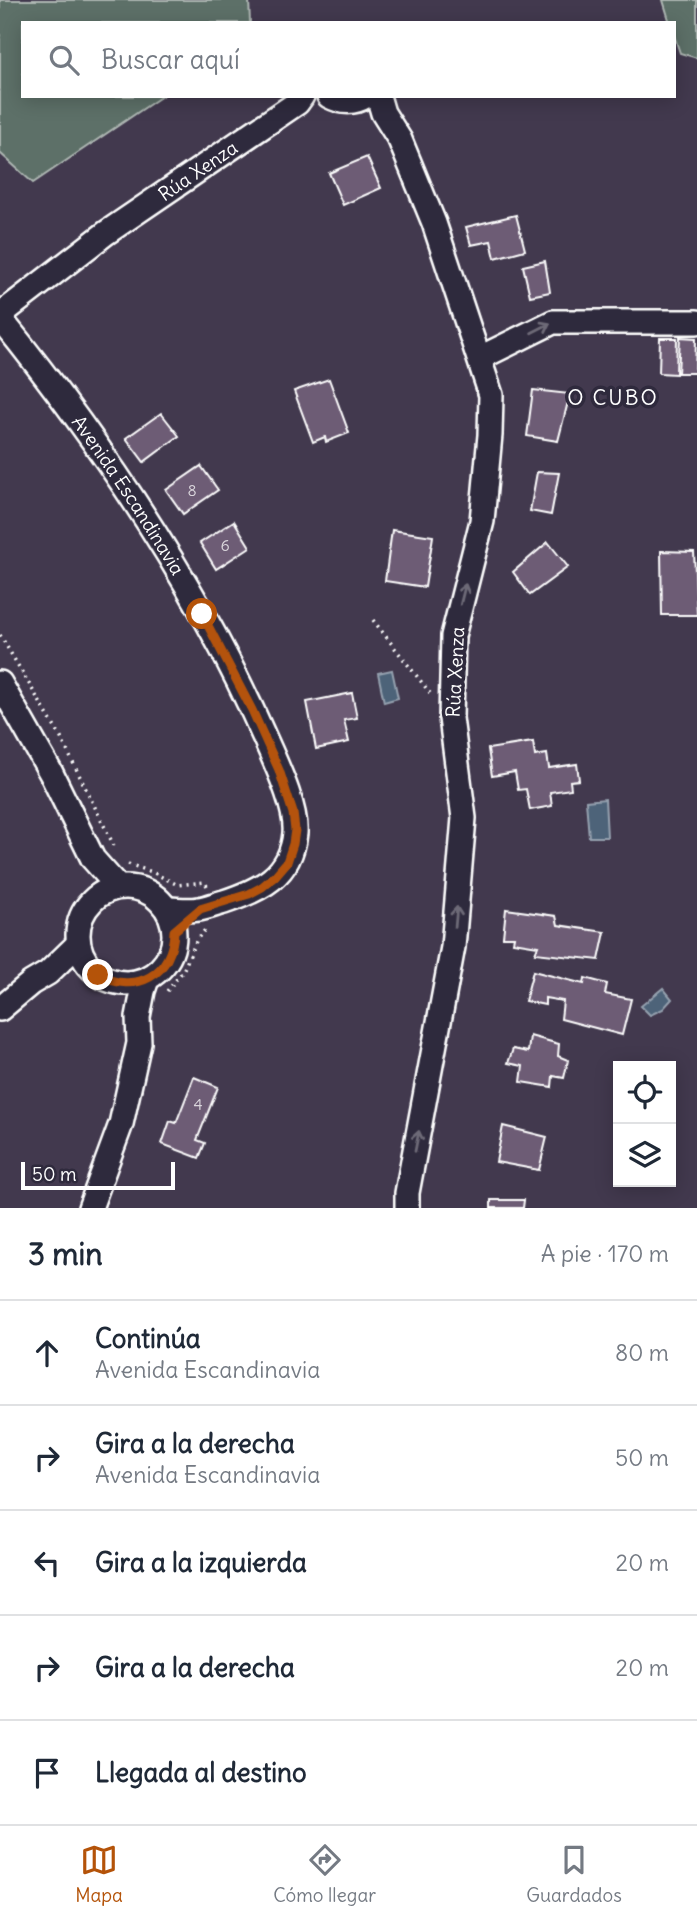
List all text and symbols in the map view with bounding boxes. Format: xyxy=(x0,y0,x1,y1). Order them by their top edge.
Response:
search box xyxy=(21,21,676,98)
icon: search xyxy=(45,41,83,79)
text: Buscar aquí xyxy=(101,43,240,76)
street label: Rúa Xenza xyxy=(153,135,242,206)
one-way arrow xyxy=(530,320,551,334)
district label: O CUBO xyxy=(567,384,659,411)
street label: Avenida Escandinavia xyxy=(67,411,190,579)
house number: 8 xyxy=(187,480,197,500)
house number: 6 xyxy=(220,535,230,555)
one-way arrow xyxy=(457,583,470,606)
route start xyxy=(186,598,217,629)
street label: Rúa Xenza xyxy=(441,626,469,718)
one-way arrow xyxy=(450,906,463,928)
route end xyxy=(82,959,113,990)
map controls xyxy=(613,1061,676,1187)
button: locate xyxy=(613,1061,676,1124)
house number: 4 xyxy=(193,1094,203,1114)
button: layers xyxy=(613,1124,676,1187)
one-way arrow xyxy=(411,1130,424,1153)
scale bar xyxy=(21,1159,175,1191)
text: 50 m xyxy=(32,1162,77,1186)
text: 3 min xyxy=(28,1235,103,1273)
text: A pie · 170 m xyxy=(541,1239,669,1268)
text: Continúa xyxy=(95,1322,201,1355)
icon: ahead xyxy=(28,1334,66,1372)
text: 80 m xyxy=(615,1338,669,1367)
text: Avenida Escandinavia xyxy=(95,1355,320,1384)
text: Gira a la derecha xyxy=(95,1427,295,1460)
icon: right xyxy=(28,1439,66,1477)
text: 50 m xyxy=(615,1443,669,1472)
text: Avenida Escandinavia xyxy=(95,1460,320,1489)
icon: left xyxy=(28,1544,66,1582)
text: Gira a la izquierda xyxy=(95,1546,307,1579)
text: 20 m xyxy=(616,1548,669,1577)
icon: right xyxy=(28,1649,66,1687)
text: Gira a la derecha xyxy=(95,1651,295,1684)
text: 20 m xyxy=(616,1653,669,1682)
icon: arrive xyxy=(28,1754,66,1792)
text: Llegada al destino xyxy=(95,1756,307,1789)
tab: Mapa xyxy=(75,1841,123,1907)
tab: Cómo llegar xyxy=(273,1841,376,1907)
tab: Guardados xyxy=(526,1841,622,1907)

